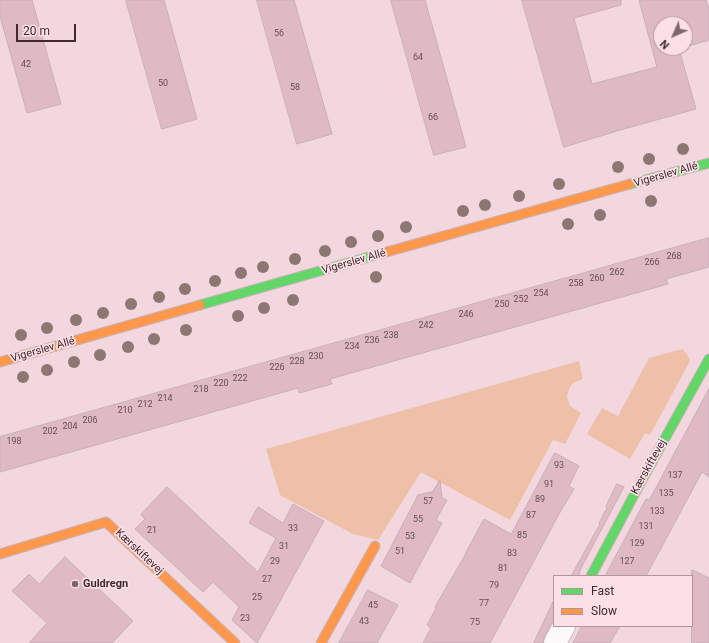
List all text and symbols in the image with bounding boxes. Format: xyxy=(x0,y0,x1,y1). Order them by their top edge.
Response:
scale bar xyxy=(18,16,78,42)
north arrow xyxy=(653,16,693,56)
text: 20 m xyxy=(23,24,50,38)
house number: 56 xyxy=(274,29,284,39)
text: N xyxy=(658,37,672,51)
house number: 64 xyxy=(413,53,423,63)
house number: 42 xyxy=(21,60,31,70)
house number: 50 xyxy=(158,79,168,89)
house number: 58 xyxy=(290,83,300,93)
house number: 66 xyxy=(428,113,438,123)
street label: Vigerslev Allé xyxy=(632,160,700,190)
street label: Vigerslev Allé xyxy=(320,247,388,277)
house number: 268 xyxy=(666,252,682,262)
house number: 266 xyxy=(644,258,660,268)
house number: 262 xyxy=(609,268,625,278)
house number: 260 xyxy=(589,274,605,284)
house number: 258 xyxy=(568,279,584,289)
house number: 254 xyxy=(533,289,549,299)
house number: 252 xyxy=(513,295,529,305)
house number: 250 xyxy=(494,300,510,310)
house number: 246 xyxy=(458,310,474,320)
house number: 242 xyxy=(418,321,434,331)
house number: 238 xyxy=(383,331,399,341)
street label: Vigerslev Allé xyxy=(9,335,77,365)
house number: 236 xyxy=(364,336,380,346)
house number: 234 xyxy=(344,342,360,352)
house number: 230 xyxy=(308,352,324,362)
house number: 228 xyxy=(289,357,305,367)
house number: 226 xyxy=(269,363,285,373)
house number: 222 xyxy=(232,374,248,384)
house number: 220 xyxy=(213,379,229,389)
house number: 218 xyxy=(193,385,209,395)
house number: 214 xyxy=(157,394,173,404)
house number: 212 xyxy=(137,400,153,410)
house number: 210 xyxy=(117,406,133,416)
house number: 206 xyxy=(82,416,98,426)
house number: 204 xyxy=(62,422,78,432)
house number: 202 xyxy=(42,427,58,437)
house number: 198 xyxy=(6,437,22,447)
street label: Kærskiftevej xyxy=(628,437,670,497)
house number: 93 xyxy=(554,461,564,471)
house number: 137 xyxy=(667,471,683,481)
house number: 91 xyxy=(544,480,554,490)
house number: 135 xyxy=(658,489,674,499)
house number: 89 xyxy=(535,495,545,505)
house number: 57 xyxy=(423,497,433,507)
house number: 133 xyxy=(649,507,665,517)
house number: 87 xyxy=(526,511,536,521)
house number: 55 xyxy=(413,515,423,525)
house number: 131 xyxy=(638,522,654,532)
house number: 33 xyxy=(288,524,298,534)
street label: Kærskiftevej xyxy=(112,526,166,578)
house number: 21 xyxy=(147,526,157,536)
house number: 85 xyxy=(517,531,527,541)
house number: 53 xyxy=(405,532,415,542)
house number: 129 xyxy=(629,539,645,549)
house number: 31 xyxy=(279,542,289,552)
house number: 51 xyxy=(395,547,405,557)
house number: 83 xyxy=(507,549,517,559)
house number: 29 xyxy=(270,557,280,567)
house number: 127 xyxy=(619,557,635,567)
house number: 81 xyxy=(498,564,508,574)
house number: 27 xyxy=(262,575,272,585)
legend xyxy=(553,575,693,627)
place label: Guldregn xyxy=(83,577,128,591)
marker: Guldregn xyxy=(70,579,80,589)
house number: 79 xyxy=(489,581,499,591)
text: Fast xyxy=(591,584,614,598)
house number: 25 xyxy=(252,593,262,603)
house number: 77 xyxy=(479,599,489,609)
house number: 45 xyxy=(368,601,378,611)
text: Slow xyxy=(591,604,617,618)
house number: 23 xyxy=(240,614,250,624)
house number: 43 xyxy=(359,617,369,627)
house number: 75 xyxy=(470,618,480,628)

